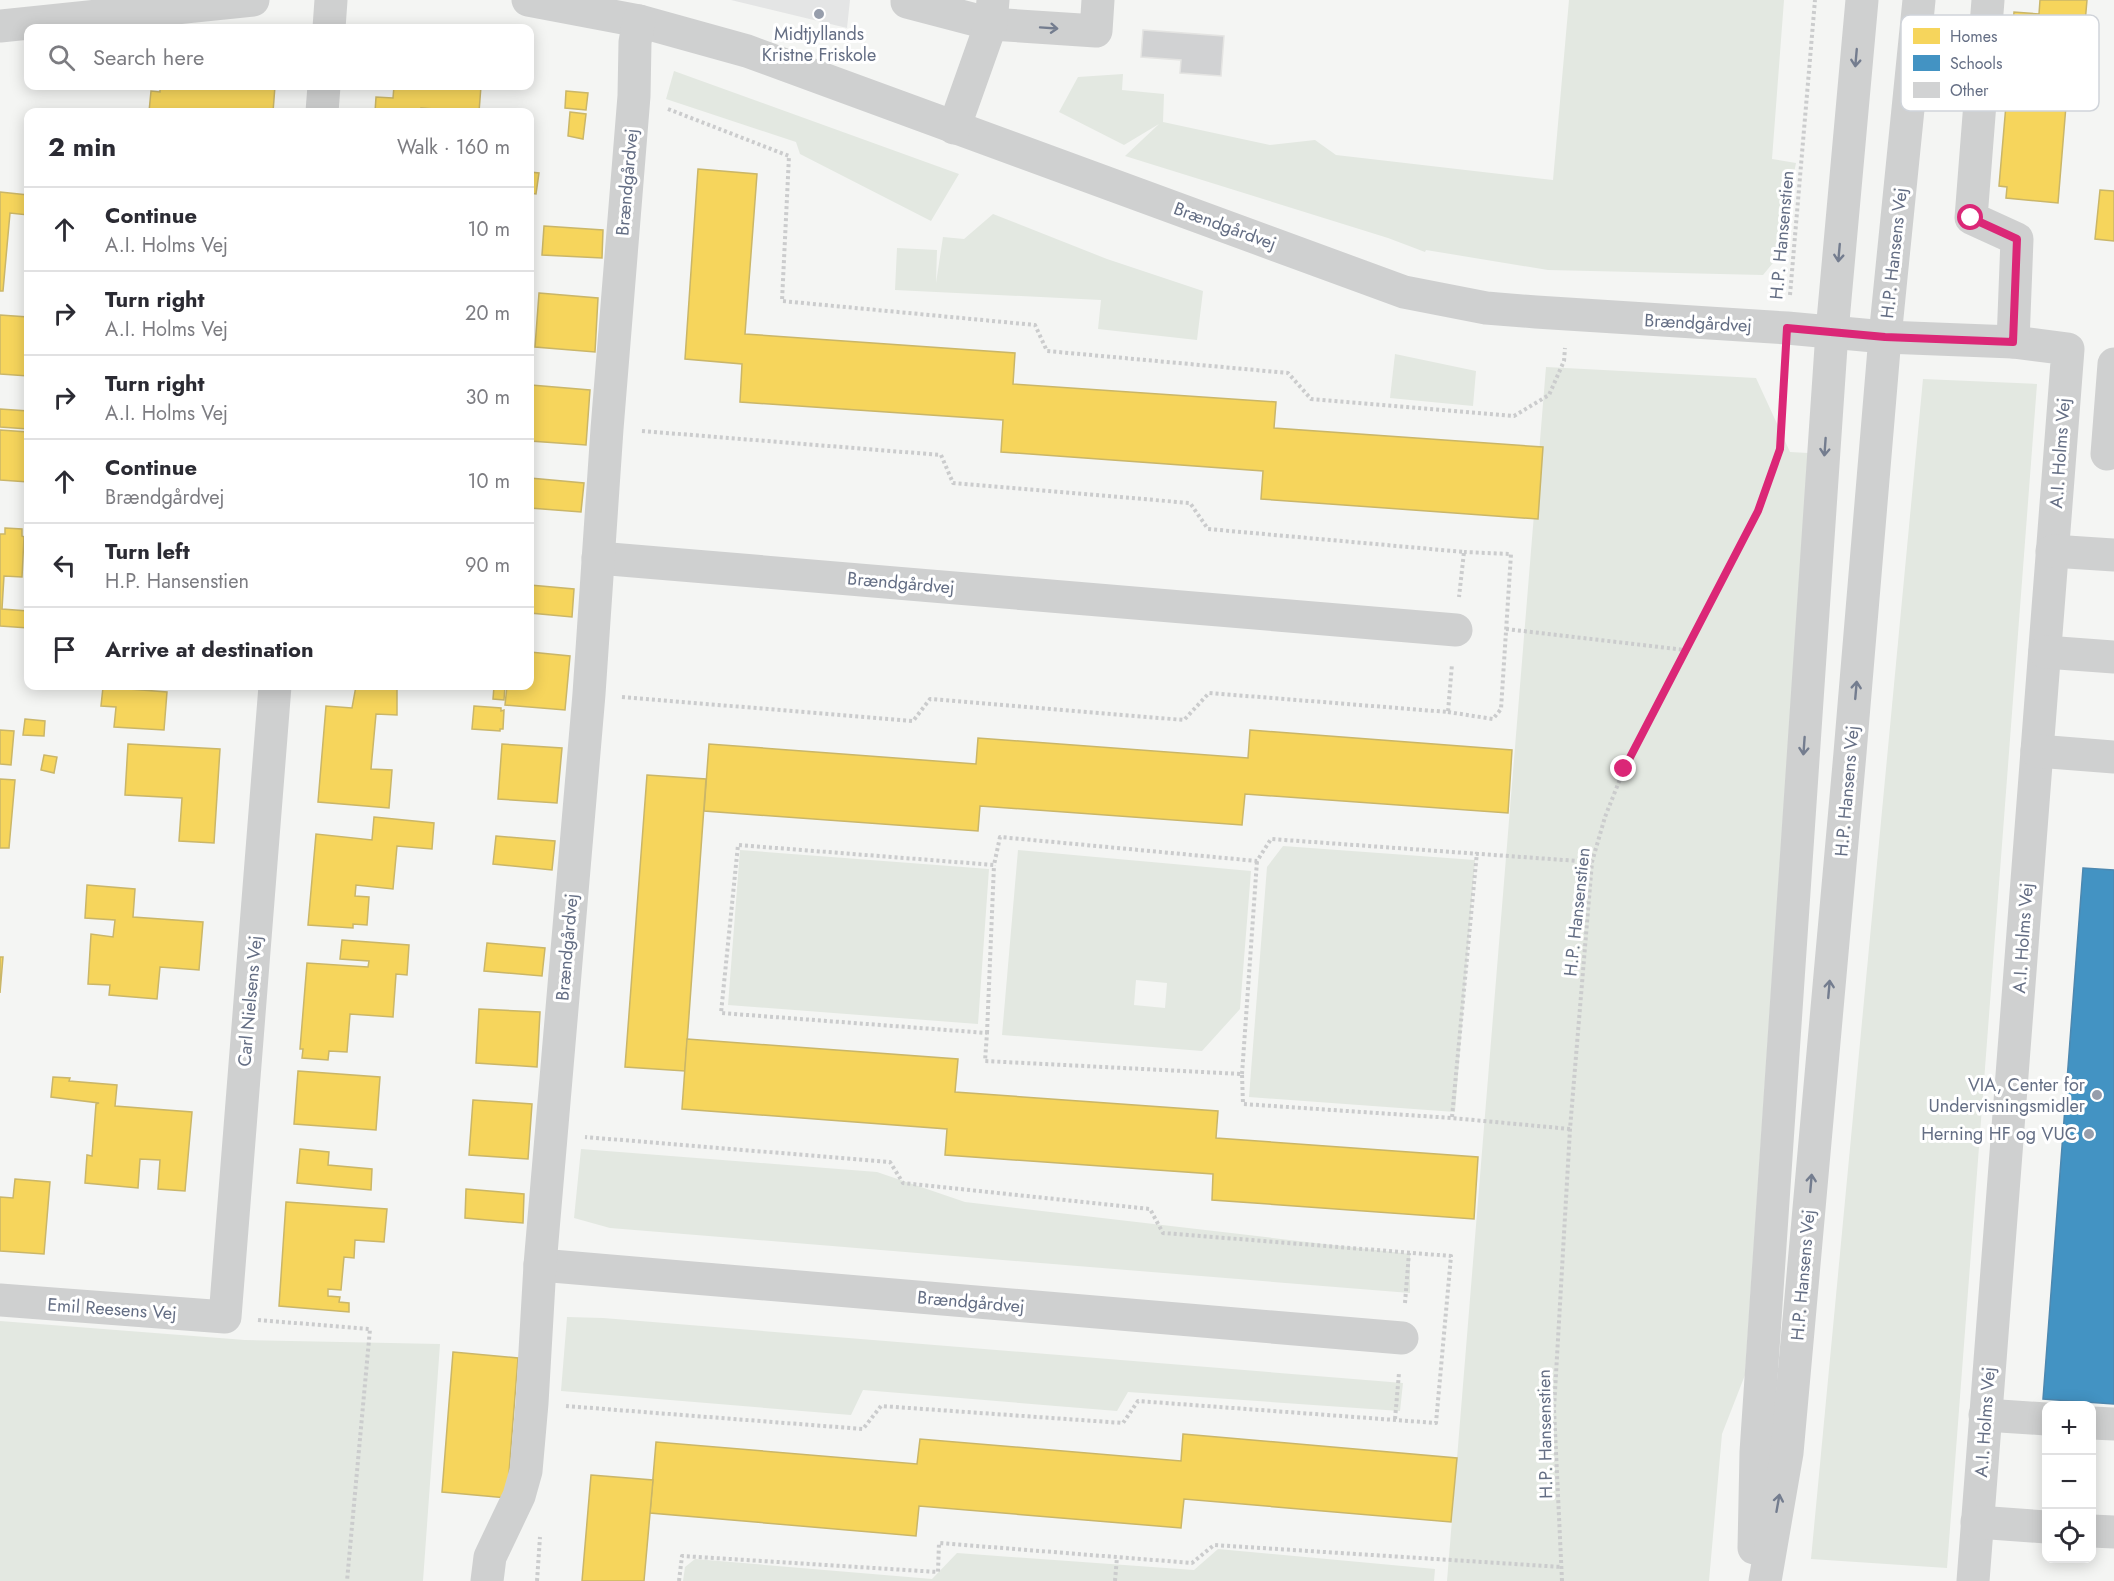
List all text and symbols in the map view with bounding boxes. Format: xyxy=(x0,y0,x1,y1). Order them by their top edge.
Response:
marker: Midtjyllands Kristne Friskole xyxy=(812,7,826,21)
legend xyxy=(1901,15,2099,111)
place label: Midtjyllands Kristne Friskole xyxy=(762,21,876,68)
one-way arrow xyxy=(1038,22,1058,33)
search box xyxy=(24,24,534,90)
text: Homes xyxy=(1950,25,1997,48)
icon: search xyxy=(45,41,78,74)
text: Search here xyxy=(93,41,204,73)
one-way arrow xyxy=(1850,48,1861,68)
text: Schools xyxy=(1950,52,2002,75)
text: Other xyxy=(1950,79,1989,102)
street label: Brændgårdvej xyxy=(609,127,645,237)
text: 2 min xyxy=(48,128,116,166)
text: Walk · 160 m xyxy=(397,133,510,162)
street label: H.P. Hansenstien xyxy=(1763,169,1801,301)
street label: H.P. Hansens Vej xyxy=(1874,186,1914,320)
street label: Brændgårdvej xyxy=(1170,195,1280,257)
text: Continue xyxy=(105,199,197,231)
route start xyxy=(1957,204,1983,230)
icon: ahead xyxy=(48,213,81,246)
text: 10 m xyxy=(467,215,510,244)
text: A.I. Holms Vej xyxy=(105,231,228,260)
one-way arrow xyxy=(1833,242,1844,262)
text: Turn right xyxy=(105,283,205,315)
icon: right xyxy=(48,297,81,330)
text: 20 m xyxy=(465,299,510,328)
street label: Brændgårdvej xyxy=(1644,307,1752,339)
text: A.I. Holms Vej xyxy=(105,315,228,344)
text: Turn right xyxy=(105,367,205,399)
icon: right xyxy=(48,381,81,414)
text: 30 m xyxy=(465,383,510,412)
street label: A.I. Holms Vej xyxy=(2043,397,2077,509)
text: A.I. Holms Vej xyxy=(105,399,228,428)
one-way arrow xyxy=(1819,436,1830,456)
text: Continue xyxy=(105,451,197,483)
icon: ahead xyxy=(48,465,81,498)
text: 10 m xyxy=(467,467,510,496)
text: Brændgårdvej xyxy=(105,483,225,512)
text: Turn left xyxy=(105,535,190,567)
icon: left xyxy=(48,549,81,582)
text: 90 m xyxy=(465,551,510,580)
street label: Brændgårdvej xyxy=(846,565,956,601)
text: H.P. Hansenstien xyxy=(105,567,249,596)
icon: arrive xyxy=(48,633,81,666)
text: Arrive at destination xyxy=(105,633,314,665)
one-way arrow xyxy=(1850,681,1861,701)
street label: H.P. Hansens Vej xyxy=(1828,724,1866,858)
one-way arrow xyxy=(1799,736,1810,756)
route end xyxy=(1610,755,1636,781)
street label: H.P. Hansenstien xyxy=(1557,846,1597,978)
street label: A.I. Holms Vej xyxy=(2006,882,2040,994)
street label: Brændgårdvej xyxy=(549,892,585,1002)
street label: Carl Nielsens Vej xyxy=(231,934,269,1068)
one-way arrow xyxy=(1824,980,1835,1000)
place label: VIA, Center for Undervisningsmidler xyxy=(1929,1072,2086,1119)
marker: VIA, Center for Undervisningsmidler xyxy=(2090,1088,2104,1102)
place label: Herning HF og VUC xyxy=(1921,1121,2077,1147)
marker: Herning HF og VUC xyxy=(2082,1127,2096,1141)
one-way arrow xyxy=(1806,1174,1817,1194)
street label: H.P. Hansens Vej xyxy=(1784,1208,1822,1342)
street label: Brændgårdvej xyxy=(916,1284,1026,1320)
street label: Emil Reesens Vej xyxy=(46,1292,178,1326)
street label: A.I. Holms Vej xyxy=(1968,1366,2002,1478)
street label: H.P. Hansenstien xyxy=(1531,1369,1559,1499)
map controls xyxy=(2042,1401,2096,1563)
button: + xyxy=(2042,1401,2096,1455)
button: − xyxy=(2042,1455,2096,1509)
one-way arrow xyxy=(1773,1493,1784,1513)
button: locate xyxy=(2042,1509,2096,1563)

